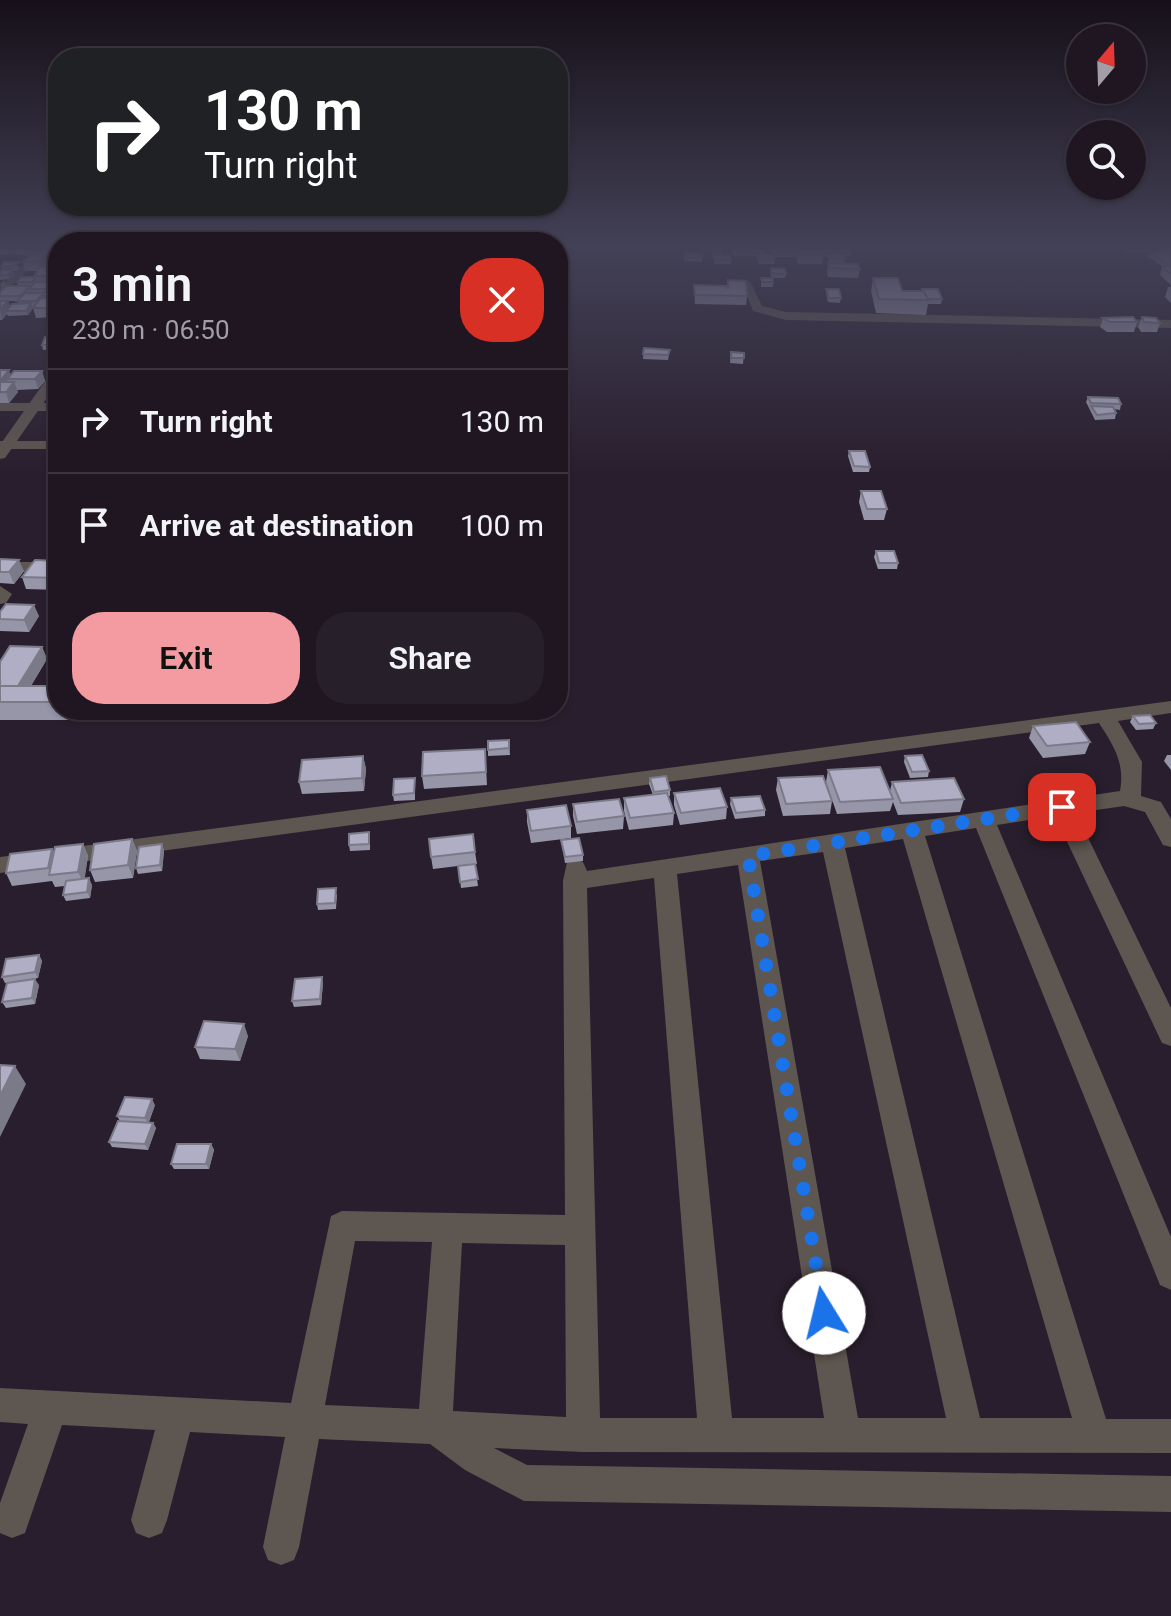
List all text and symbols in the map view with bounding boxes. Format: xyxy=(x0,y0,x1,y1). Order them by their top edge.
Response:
north arrow xyxy=(1066,24,1146,104)
map controls xyxy=(1066,24,1146,200)
text: 130 m xyxy=(204,78,363,144)
icon: right xyxy=(72,80,176,184)
button: search xyxy=(1066,120,1146,200)
text: Turn right xyxy=(204,145,357,187)
text: 3 min xyxy=(72,256,192,313)
button: close xyxy=(460,258,544,342)
text: 230 m · 06:50 xyxy=(72,315,230,345)
icon: right xyxy=(72,399,116,443)
text: Turn right xyxy=(140,404,273,439)
text: 130 m xyxy=(460,404,544,439)
icon: arrive xyxy=(72,503,116,547)
text: Arrive at destination xyxy=(140,508,414,543)
text: 100 m xyxy=(460,508,544,543)
button: Exit xyxy=(72,612,300,704)
button: Share xyxy=(316,612,544,704)
pin xyxy=(1028,773,1096,841)
icon: arrive xyxy=(1040,785,1084,829)
position arrow xyxy=(782,1271,866,1355)

